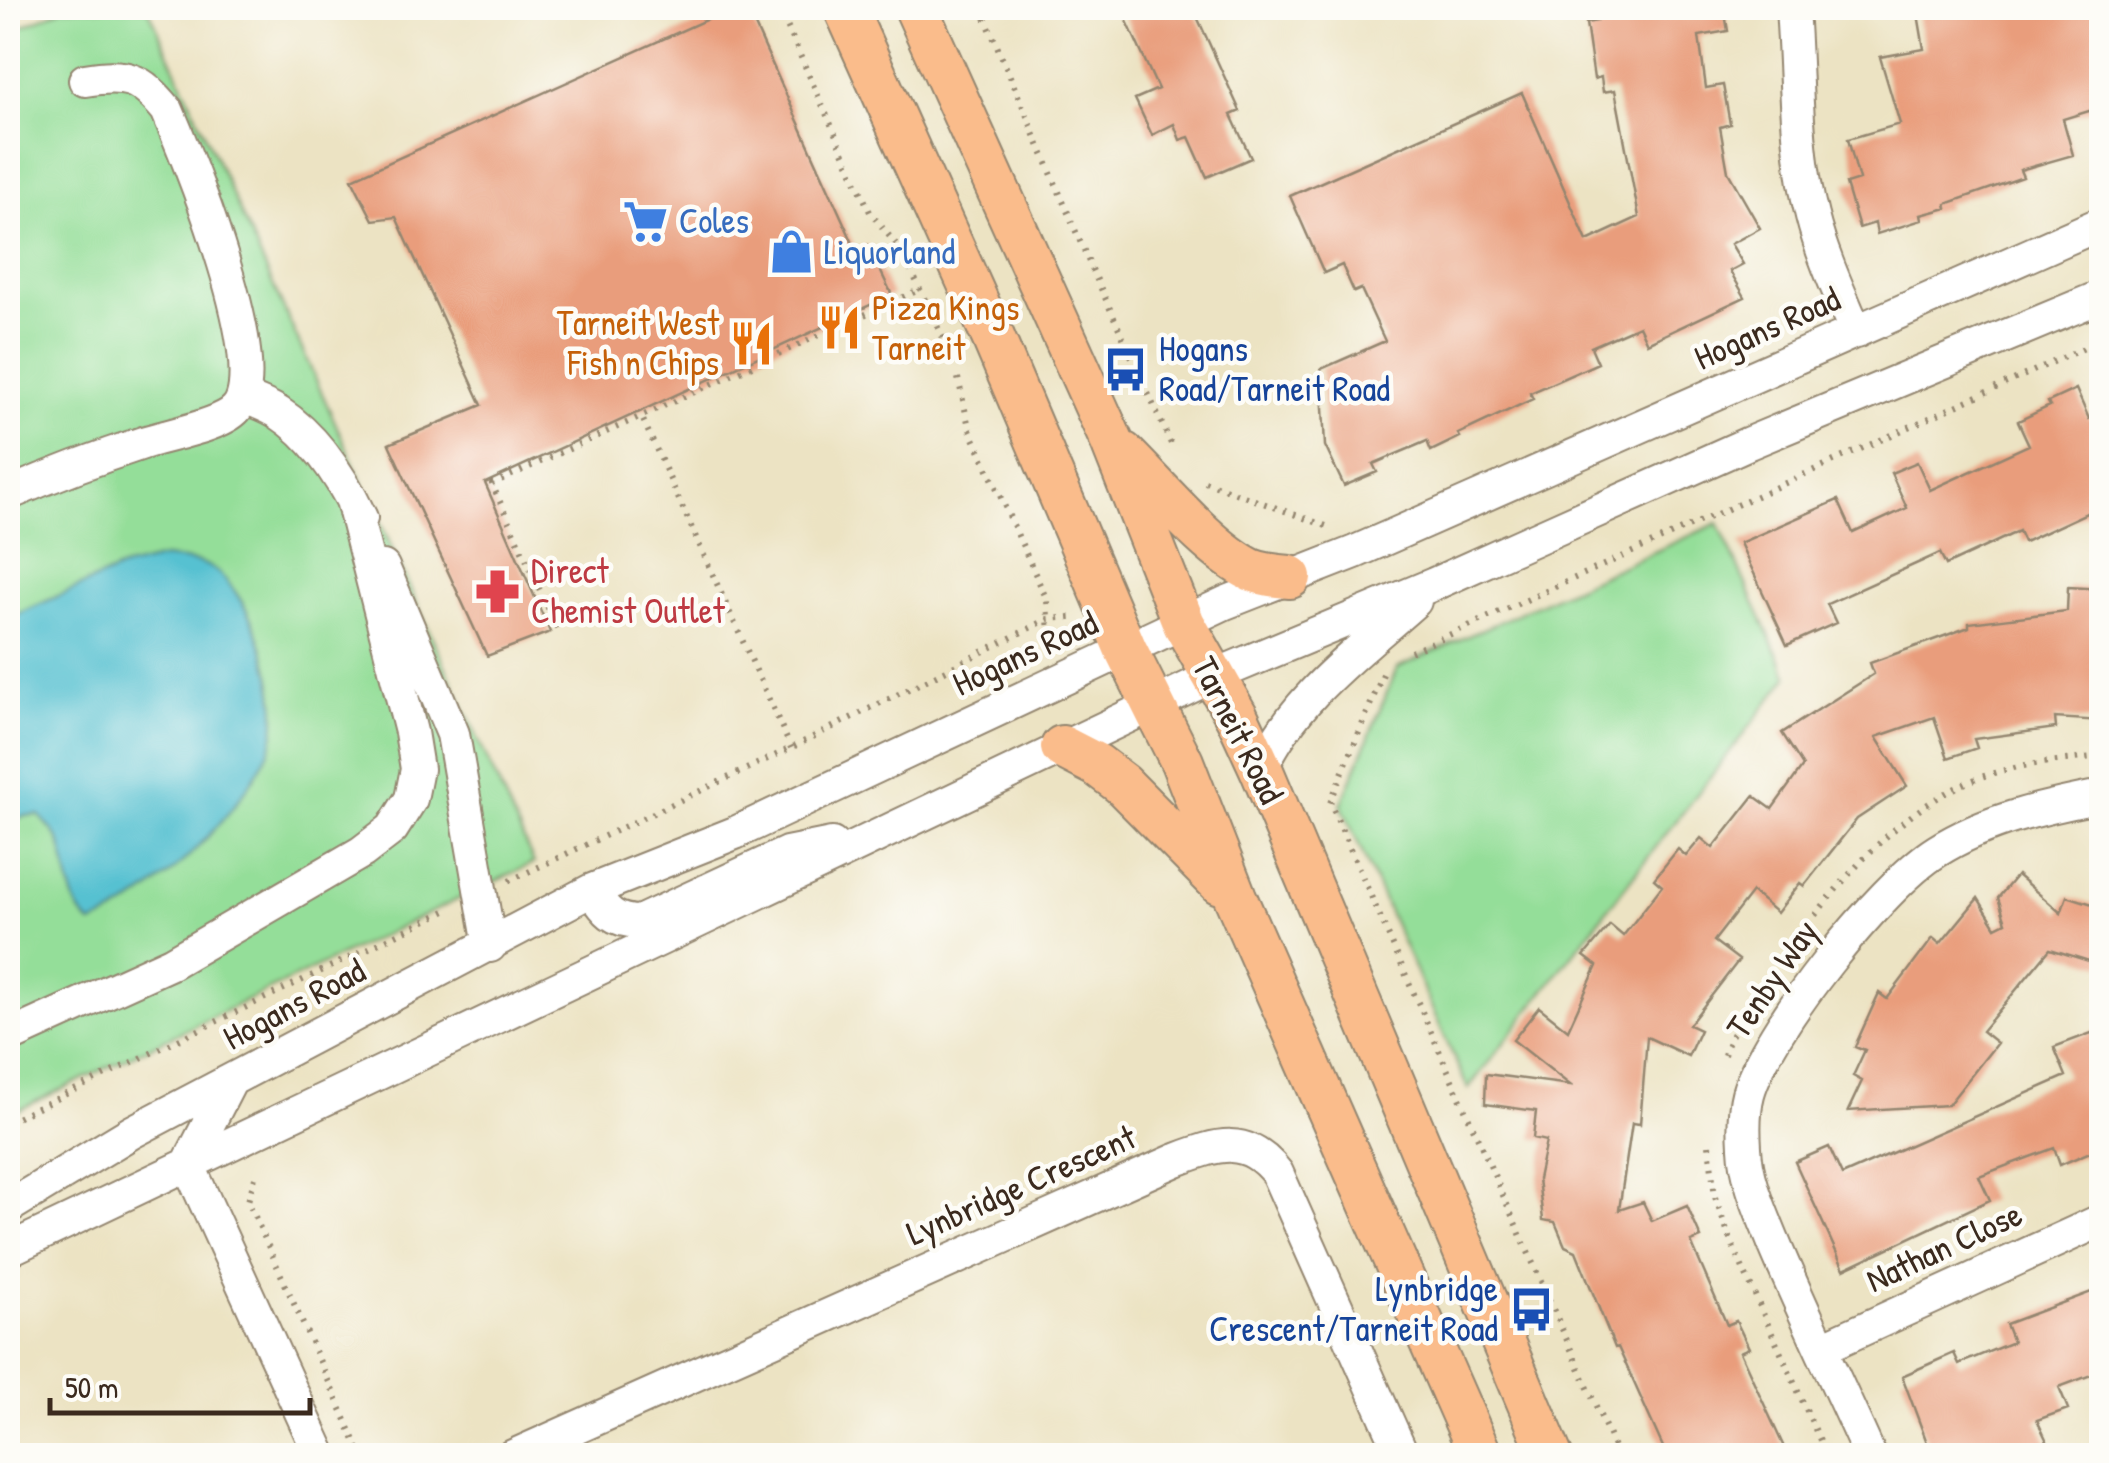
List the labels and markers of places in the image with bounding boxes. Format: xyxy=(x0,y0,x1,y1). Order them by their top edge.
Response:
supermarket icon: Coles xyxy=(622,197,670,245)
place label: Coles xyxy=(679,197,749,244)
shop icon: Liquorland xyxy=(767,228,815,276)
place label: Liquorland xyxy=(824,228,955,275)
place label: Pizza Kings Tarneit xyxy=(872,284,1019,371)
place label: Tarneit West Fish n Chips xyxy=(557,299,720,386)
restaurant icon: Pizza Kings Tarneit xyxy=(815,304,863,352)
restaurant icon: Tarneit West Fish n Chips xyxy=(728,319,776,367)
place label: Hogans Road/Tarneit Road xyxy=(1159,325,1390,412)
bus stop icon: Hogans Road/Tarneit Road xyxy=(1102,345,1150,393)
place label: Direct Chemist Outlet xyxy=(531,547,726,634)
pharmacy icon: Direct Chemist Outlet xyxy=(474,567,522,615)
place label: Lynbridge Crescent/Tarneit Road xyxy=(1209,1265,1498,1352)
bus stop icon: Lynbridge Crescent/Tarneit Road xyxy=(1507,1285,1555,1333)

